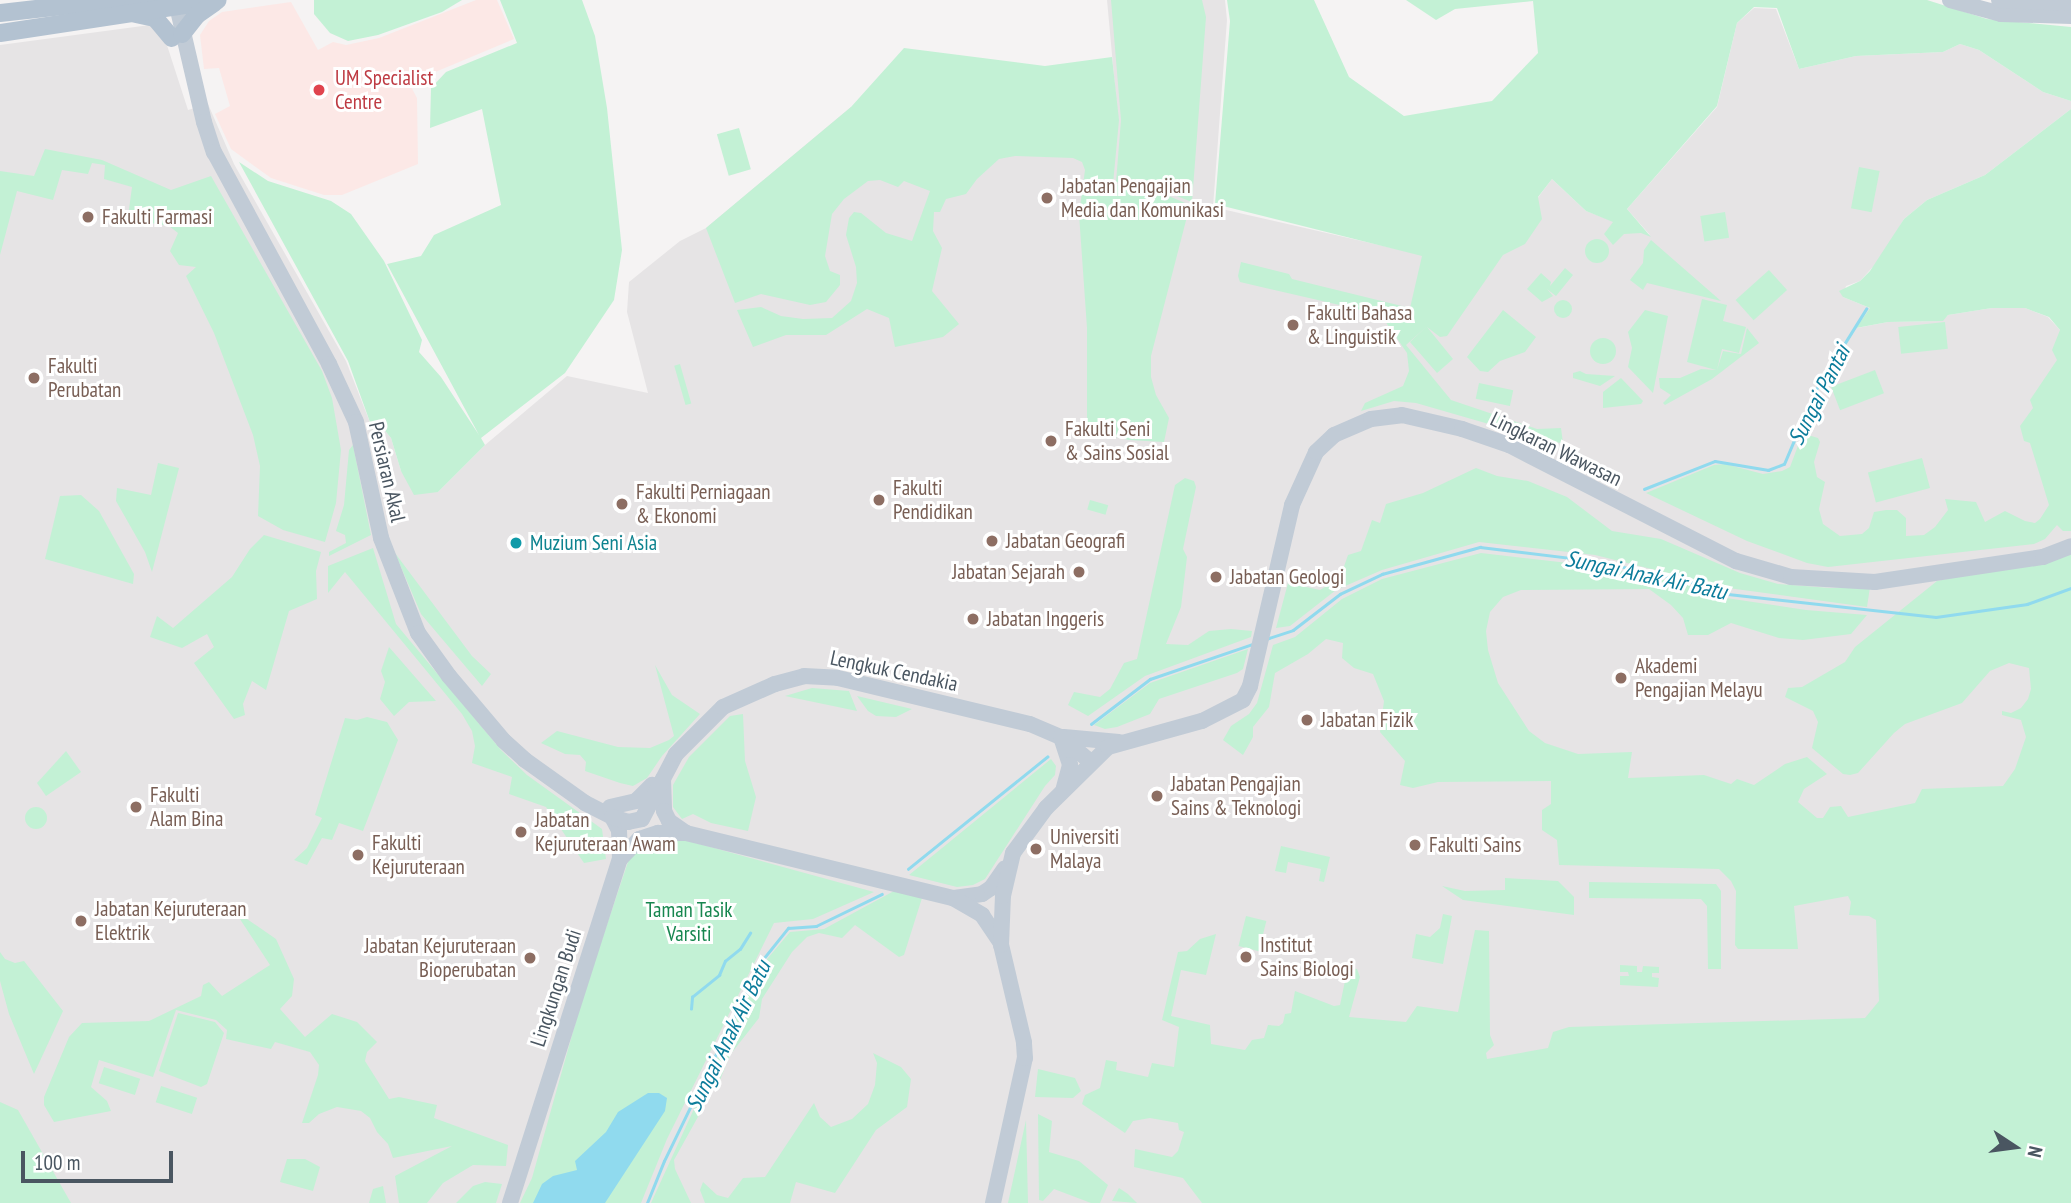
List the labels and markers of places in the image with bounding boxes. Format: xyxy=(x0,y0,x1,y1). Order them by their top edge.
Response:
place label: UM Specialist Centre xyxy=(335,65,433,115)
marker: UM Specialist Centre xyxy=(309,80,329,100)
place label: Jabatan Pengajian Media dan Komunikasi xyxy=(1061,173,1224,223)
marker: Jabatan Pengajian Media dan Komunikasi xyxy=(1039,190,1055,206)
place label: Fakulti Farmasi xyxy=(102,204,213,230)
marker: Fakulti Farmasi xyxy=(80,209,96,225)
place label: Fakulti Bahasa & Linguistik xyxy=(1307,300,1412,350)
marker: Fakulti Bahasa & Linguistik xyxy=(1285,317,1301,333)
place label: Fakulti Perubatan xyxy=(48,353,121,403)
marker: Fakulti Perubatan xyxy=(26,370,42,386)
place label: Fakulti Seni & Sains Sosial xyxy=(1065,416,1169,466)
marker: Fakulti Seni & Sains Sosial xyxy=(1043,433,1059,449)
place label: Fakulti Pendidikan xyxy=(893,475,973,525)
place label: Fakulti Perniagaan & Ekonomi xyxy=(636,479,771,529)
marker: Fakulti Pendidikan xyxy=(871,492,887,508)
marker: Fakulti Perniagaan & Ekonomi xyxy=(614,496,630,512)
place label: Jabatan Geografi xyxy=(1006,528,1125,554)
place label: Muzium Seni Asia xyxy=(530,530,658,556)
marker: Jabatan Geografi xyxy=(984,533,1000,549)
marker: Muzium Seni Asia xyxy=(508,535,524,551)
place label: Jabatan Sejarah xyxy=(952,559,1065,585)
marker: Jabatan Sejarah xyxy=(1071,564,1087,580)
place label: Jabatan Geologi xyxy=(1230,564,1344,590)
marker: Jabatan Geologi xyxy=(1208,569,1224,585)
place label: Jabatan Inggeris xyxy=(987,606,1104,632)
marker: Jabatan Inggeris xyxy=(965,611,981,627)
place label: Akademi Pengajian Melayu xyxy=(1635,653,1763,703)
marker: Akademi Pengajian Melayu xyxy=(1613,670,1629,686)
place label: Jabatan Fizik xyxy=(1321,707,1413,733)
marker: Jabatan Fizik xyxy=(1299,712,1315,728)
place label: Jabatan Pengajian Sains & Teknologi xyxy=(1171,771,1302,821)
place label: Fakulti Alam Bina xyxy=(150,782,223,832)
marker: Jabatan Pengajian Sains & Teknologi xyxy=(1149,788,1165,804)
marker: Fakulti Alam Bina xyxy=(128,799,144,815)
place label: Jabatan Kejuruteraan Awam xyxy=(535,807,676,857)
marker: Jabatan Kejuruteraan Awam xyxy=(513,824,529,840)
place label: Universiti Malaya xyxy=(1050,824,1119,874)
place label: Fakulti Kejuruteraan xyxy=(372,830,465,880)
place label: Fakulti Sains xyxy=(1429,832,1521,858)
marker: Fakulti Sains xyxy=(1407,837,1423,853)
marker: Universiti Malaya xyxy=(1028,841,1044,857)
marker: Fakulti Kejuruteraan xyxy=(350,847,366,863)
place label: Jabatan Kejuruteraan Elektrik xyxy=(95,896,247,946)
marker: Jabatan Kejuruteraan Elektrik xyxy=(73,913,89,929)
place label: Institut Sains Biologi xyxy=(1260,932,1354,982)
place label: Jabatan Kejuruteraan Bioperubatan xyxy=(364,933,516,983)
marker: Institut Sains Biologi xyxy=(1238,949,1254,965)
marker: Jabatan Kejuruteraan Bioperubatan xyxy=(522,950,538,966)

